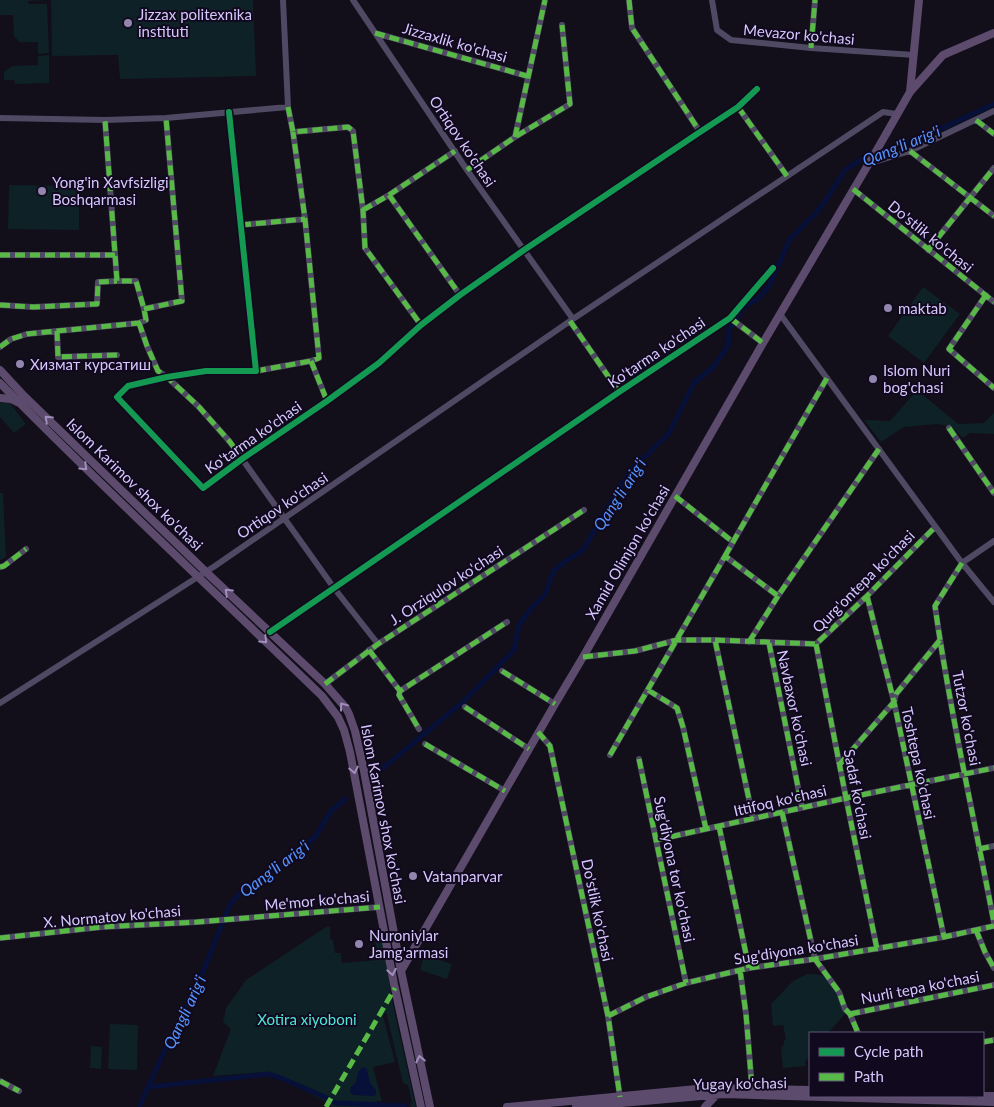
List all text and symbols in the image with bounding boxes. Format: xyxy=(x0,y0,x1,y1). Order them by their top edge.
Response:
place label: Jizzax politexnika instituti xyxy=(138,5,252,40)
marker: Jizzax politexnika instituti xyxy=(122,17,134,29)
street label: Jizzaxlik ko'chasi xyxy=(401,18,509,66)
street label: Mevazor ko'chasi xyxy=(743,20,855,48)
street label: Ortiqov ko'chasi xyxy=(426,92,500,190)
water label: Qang'li arig'i xyxy=(859,121,943,169)
place label: Yong'in Xavfsizligi Boshqarmasi xyxy=(52,173,169,208)
marker: Yong'in Xavfsizligi Boshqarmasi xyxy=(36,185,48,197)
street label: Do'stlik ko'chasi xyxy=(885,196,977,276)
place label: maktab xyxy=(898,299,947,317)
marker: maktab xyxy=(882,302,894,314)
street label: Ko'tarma ko'chasi xyxy=(604,313,708,391)
place label: Хизмат курсатиш xyxy=(30,355,151,373)
marker: Хизмат курсатиш xyxy=(14,358,26,370)
place label: Islom Nuri bog'chasi xyxy=(883,361,950,396)
marker: Islom Nuri bog'chasi xyxy=(867,373,879,385)
street label: Ko'tarma ko'chasi xyxy=(201,397,305,477)
street label: Islom Karimov shox ko'chasi xyxy=(63,414,207,554)
one-way arrow xyxy=(45,415,54,424)
water label: Qang'li arig'i xyxy=(589,454,650,534)
one-way arrow xyxy=(78,461,87,470)
street label: Ortiqov ko'chasi xyxy=(233,468,331,542)
street label: Xamid Olimjon ko'chasi xyxy=(581,482,673,622)
street label: Qurg'ontepa ko'chasi xyxy=(808,526,918,636)
street label: J. Orziqulov ko'chasi xyxy=(386,541,506,629)
one-way arrow xyxy=(224,589,233,598)
one-way arrow xyxy=(259,634,268,643)
street label: Navbaxor ko'chasi xyxy=(774,648,816,768)
street label: Tutzor ko'chasi xyxy=(949,669,985,767)
one-way arrow xyxy=(341,703,349,712)
street label: Toshtepa ko'chasi xyxy=(898,705,940,821)
street label: Islom Karimov shox ko'chasi xyxy=(358,723,410,905)
street label: Sadaf ko'chasi xyxy=(840,747,876,841)
one-way arrow xyxy=(349,765,359,774)
street label: Ittifoq ko'chasi xyxy=(732,781,828,819)
street label: Sug'diyona tor ko'chasi xyxy=(651,794,699,944)
water label: Qang'li arig'i xyxy=(235,835,313,900)
street label: Do'stlik ko'chasi xyxy=(578,857,618,963)
place label: Vatanparvar xyxy=(423,867,503,885)
marker: Vatanparvar xyxy=(407,870,419,882)
street label: Me'mor ko'chasi xyxy=(264,886,370,914)
street label: X. Normatov ko'chasi xyxy=(42,901,182,931)
place label: Nuroniylar Jamg'armasi xyxy=(369,926,448,961)
street label: Sug'diyona ko'chasi xyxy=(732,930,860,968)
marker: Nuroniylar Jamg'armasi xyxy=(353,938,365,950)
street label: Nurli tepa ko'chasi xyxy=(859,967,981,1007)
one-way arrow xyxy=(386,968,396,976)
water label: Qangli arig'i xyxy=(159,972,209,1052)
park label: Xotira xiyoboni xyxy=(257,1010,357,1028)
legend xyxy=(809,1032,984,1097)
text: Cycle path xyxy=(854,1042,923,1060)
one-way arrow xyxy=(415,1055,426,1064)
text: Path xyxy=(854,1067,884,1085)
street label: Yugay ko'chasi xyxy=(693,1073,787,1093)

